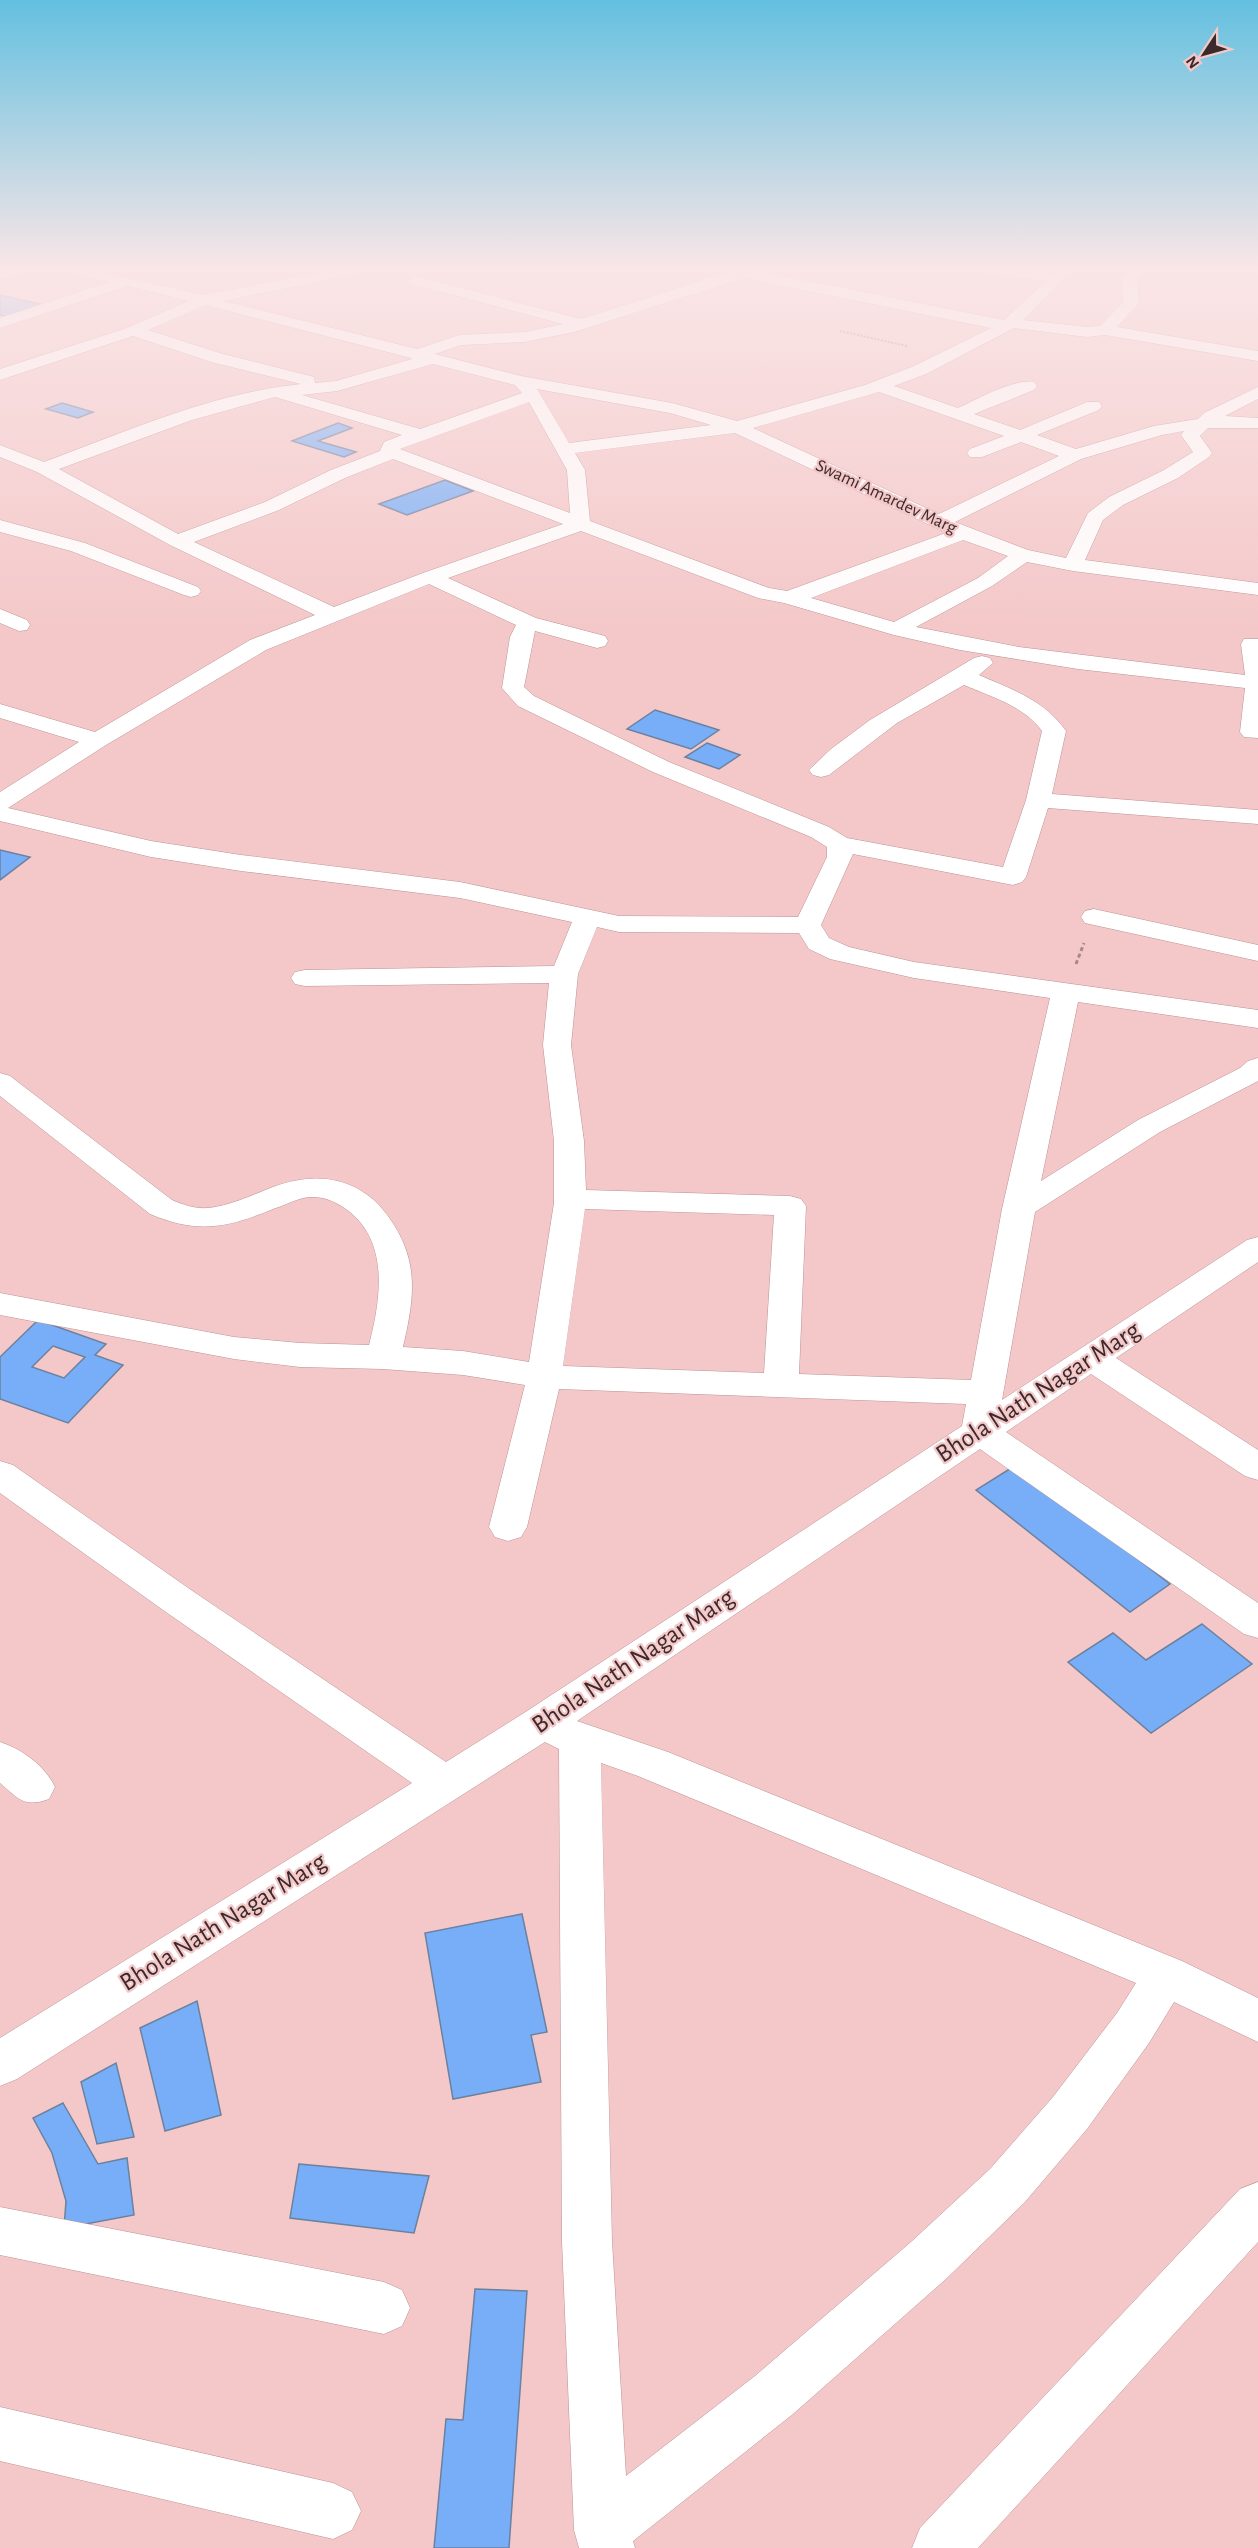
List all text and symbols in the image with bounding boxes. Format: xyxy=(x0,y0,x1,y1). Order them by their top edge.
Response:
north arrow xyxy=(1174,24,1234,84)
text: N xyxy=(1183,53,1202,71)
street label: Swami Amardev Marg xyxy=(813,456,960,538)
street label: Bhola Nath Nagar Marg xyxy=(931,1316,1145,1468)
street label: Bhola Nath Nagar Marg xyxy=(527,1584,739,1738)
street label: Bhola Nath Nagar Marg xyxy=(115,1848,331,1996)

